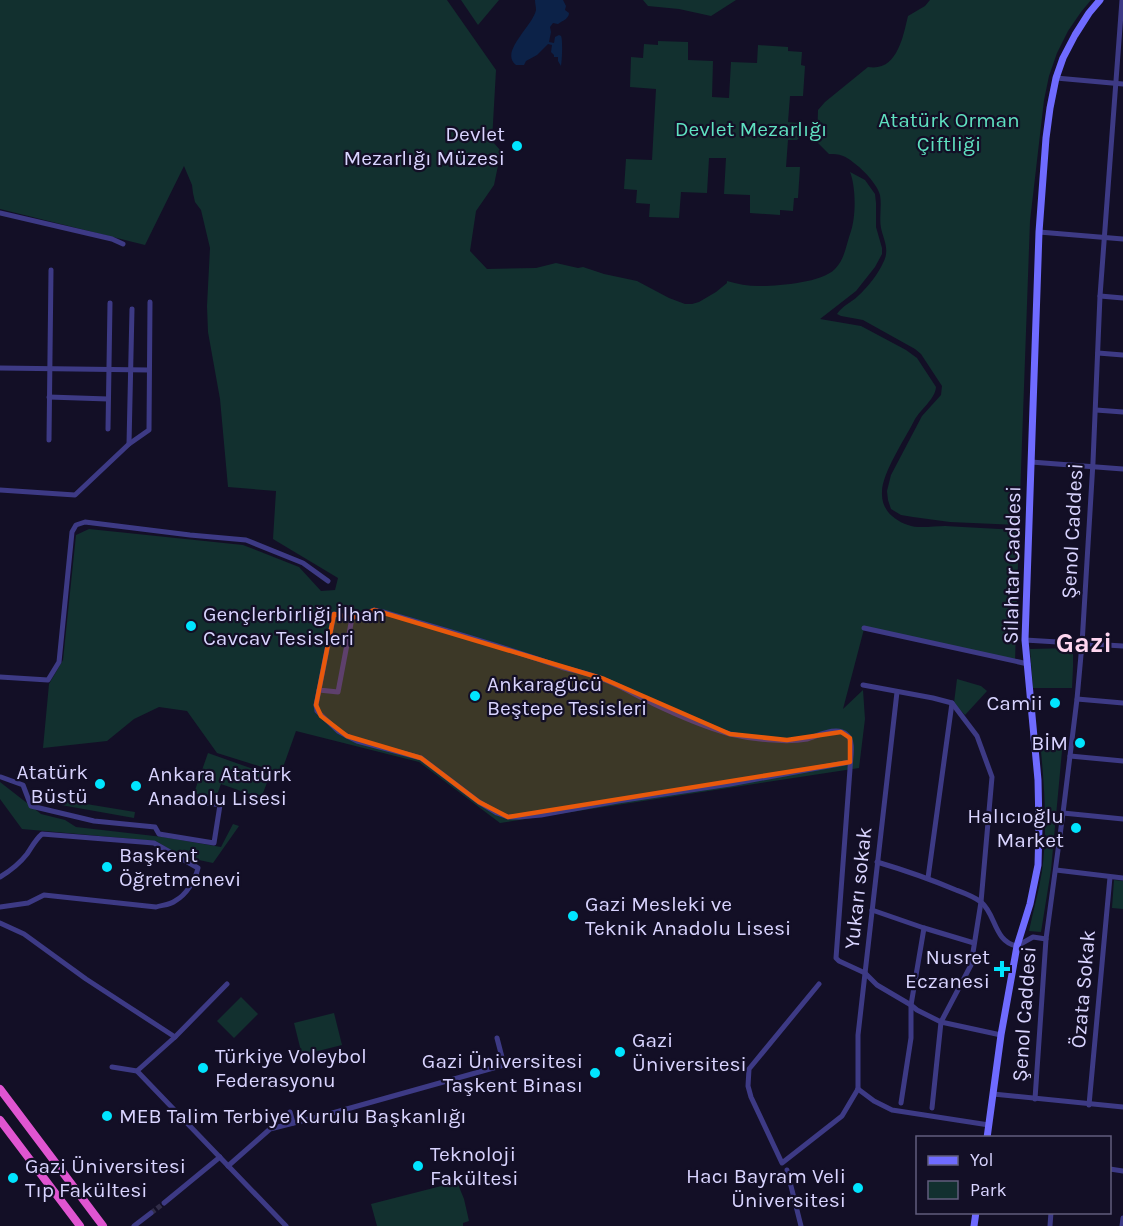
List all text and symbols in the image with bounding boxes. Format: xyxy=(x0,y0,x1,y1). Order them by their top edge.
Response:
park label: Atatürk Orman Çiftliği xyxy=(878,108,1020,156)
park label: Devlet Mezarlığı xyxy=(675,117,827,141)
place label: Devlet Mezarlığı Müzesi xyxy=(344,122,505,170)
marker: Devlet Mezarlığı Müzesi xyxy=(510,139,524,153)
street label: Şenol Caddesi xyxy=(1056,463,1088,599)
street label: Silahtar Caddesi xyxy=(999,486,1025,644)
place label: Gençlerbirliği İlhan Cavcav Tesisleri xyxy=(203,602,385,650)
marker: Gençlerbirliği İlhan Cavcav Tesisleri xyxy=(184,619,198,633)
district label: Gazi xyxy=(1056,627,1112,659)
place label: Ankaragücü Beştepe Tesisleri xyxy=(487,672,647,720)
marker: Ankaragücü Beştepe Tesisleri xyxy=(468,689,482,703)
place label: Camii xyxy=(986,691,1043,715)
marker: Camii xyxy=(1048,696,1062,710)
place label: BİM xyxy=(1031,731,1068,755)
marker: BİM xyxy=(1073,736,1087,750)
place label: Atatürk Büstü xyxy=(16,760,88,808)
place label: Ankara Atatürk Anadolu Lisesi xyxy=(148,762,292,810)
marker: Atatürk Büstü xyxy=(93,777,107,791)
marker: Ankara Atatürk Anadolu Lisesi xyxy=(129,779,143,793)
place label: Halıcıoğlu Market xyxy=(967,804,1064,852)
marker: Halıcıoğlu Market xyxy=(1069,821,1083,835)
street label: Yukarı sokak xyxy=(840,826,876,950)
place label: Başkent Öğretmenevi xyxy=(119,843,241,891)
marker: Başkent Öğretmenevi xyxy=(100,860,114,874)
place label: Gazi Mesleki ve Teknik Anadolu Lisesi xyxy=(585,892,791,940)
marker: Gazi Mesleki ve Teknik Anadolu Lisesi xyxy=(566,909,580,923)
street label: Özata Sokak xyxy=(1066,929,1100,1049)
place label: Nusret Eczanesi xyxy=(905,945,990,993)
street label: Şenol Caddesi xyxy=(1007,945,1041,1083)
marker: Nusret Eczanesi xyxy=(995,962,1009,976)
place label: Gazi Üniversitesi xyxy=(632,1028,747,1076)
place label: Türkiye Voleybol Federasyonu xyxy=(215,1044,367,1092)
marker: Gazi Üniversitesi xyxy=(613,1045,627,1059)
place label: Gazi Üniversitesi Taşkent Binası xyxy=(422,1049,583,1097)
marker: Türkiye Voleybol Federasyonu xyxy=(196,1061,210,1075)
marker: Gazi Üniversitesi Taşkent Binası xyxy=(588,1066,602,1080)
place label: MEB Talim Terbiye Kurulu Başkanlığı xyxy=(119,1104,467,1128)
marker: MEB Talim Terbiye Kurulu Başkanlığı xyxy=(100,1109,114,1123)
legend xyxy=(916,1136,1111,1214)
place label: Teknoloji Fakültesi xyxy=(430,1142,518,1190)
text: Yol xyxy=(970,1149,994,1171)
place label: Gazi Üniversitesi Tıp Fakültesi xyxy=(25,1154,186,1202)
marker: Teknoloji Fakültesi xyxy=(411,1159,425,1173)
place label: Hacı Bayram Veli Üniversitesi xyxy=(686,1164,846,1212)
marker: Gazi Üniversitesi Tıp Fakültesi xyxy=(6,1171,20,1185)
text: Park xyxy=(970,1179,1007,1201)
marker: Hacı Bayram Veli Üniversitesi xyxy=(851,1181,865,1195)

